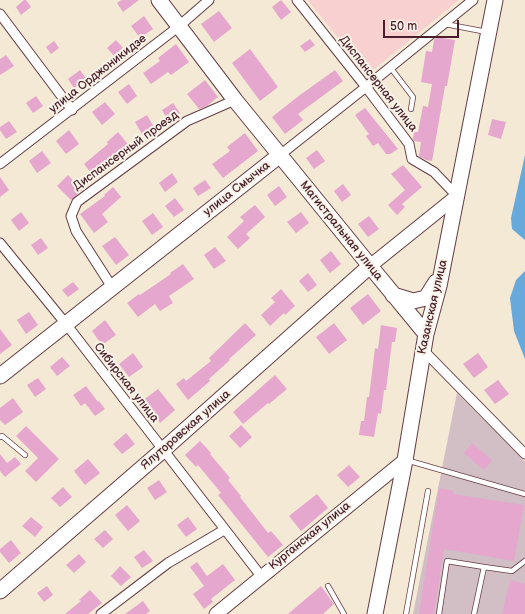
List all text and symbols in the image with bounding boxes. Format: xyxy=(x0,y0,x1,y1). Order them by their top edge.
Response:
scale bar xyxy=(385,12,461,38)
text: 50 m xyxy=(390,19,417,34)
street label: улица Орджоникидзе xyxy=(46,32,150,116)
street label: Диспансерная улица xyxy=(336,33,420,135)
street label: Диспансерный проезд xyxy=(71,108,181,194)
street label: улица Смычка xyxy=(201,159,273,219)
street label: Магистральная улица xyxy=(297,178,385,284)
street label: Казанская улица xyxy=(415,258,451,356)
street label: Сибирская улица xyxy=(90,340,162,426)
street label: Ялуторовская улица xyxy=(138,387,234,473)
street label: Курганская улица xyxy=(266,499,354,573)

